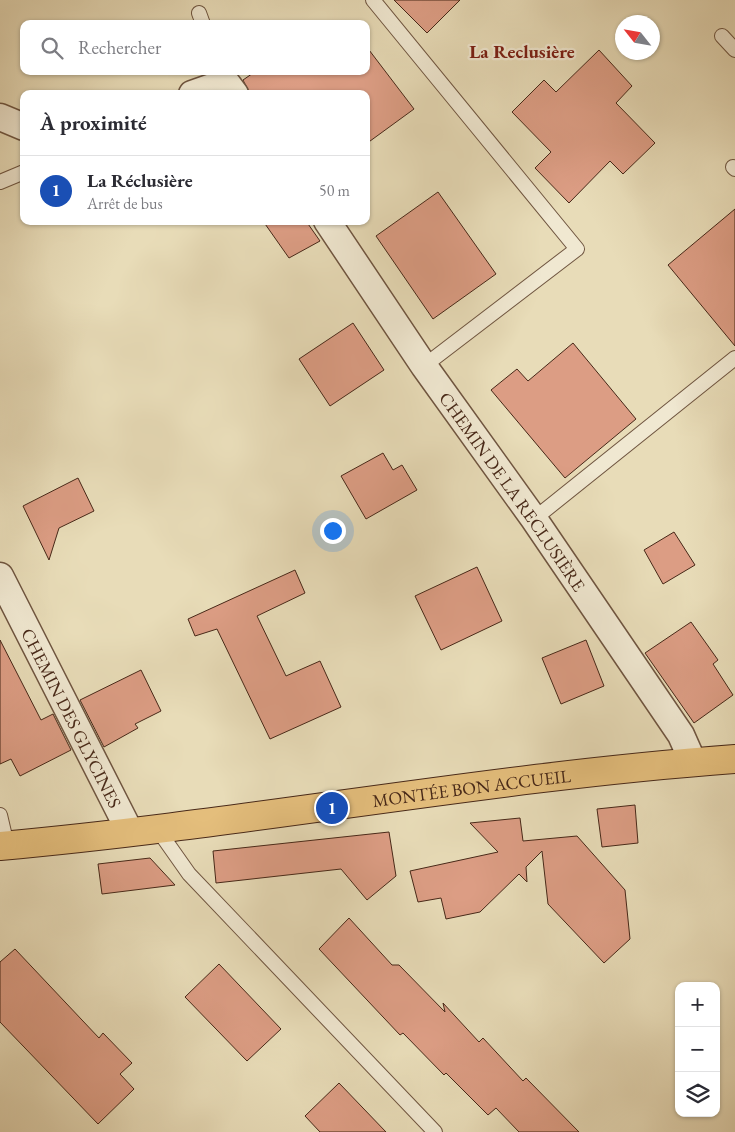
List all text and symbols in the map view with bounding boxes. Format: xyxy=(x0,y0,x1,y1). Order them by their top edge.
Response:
north arrow xyxy=(615,15,660,60)
search box xyxy=(20,20,370,75)
icon: search xyxy=(38,34,66,62)
text: Rechercher xyxy=(78,35,161,60)
district label: La Reclusière xyxy=(469,39,575,64)
text: À proximité xyxy=(40,109,147,136)
text: La Réclusière xyxy=(87,168,193,193)
text: 1 xyxy=(52,180,60,201)
text: 50 m xyxy=(319,180,350,201)
text: Arrêt de bus xyxy=(87,193,163,214)
street label: CHEMIN DE LA RECLUSIÈRE xyxy=(435,387,591,595)
your location xyxy=(320,518,346,544)
street label: CHEMIN DES GLYCINES xyxy=(17,624,127,812)
street label: MONTÉE BON ACCUEIL xyxy=(371,763,572,812)
pin: 1 xyxy=(316,789,348,827)
map controls xyxy=(675,982,720,1117)
button: + xyxy=(675,982,720,1027)
button: − xyxy=(675,1027,720,1072)
button: layers xyxy=(675,1072,720,1117)

